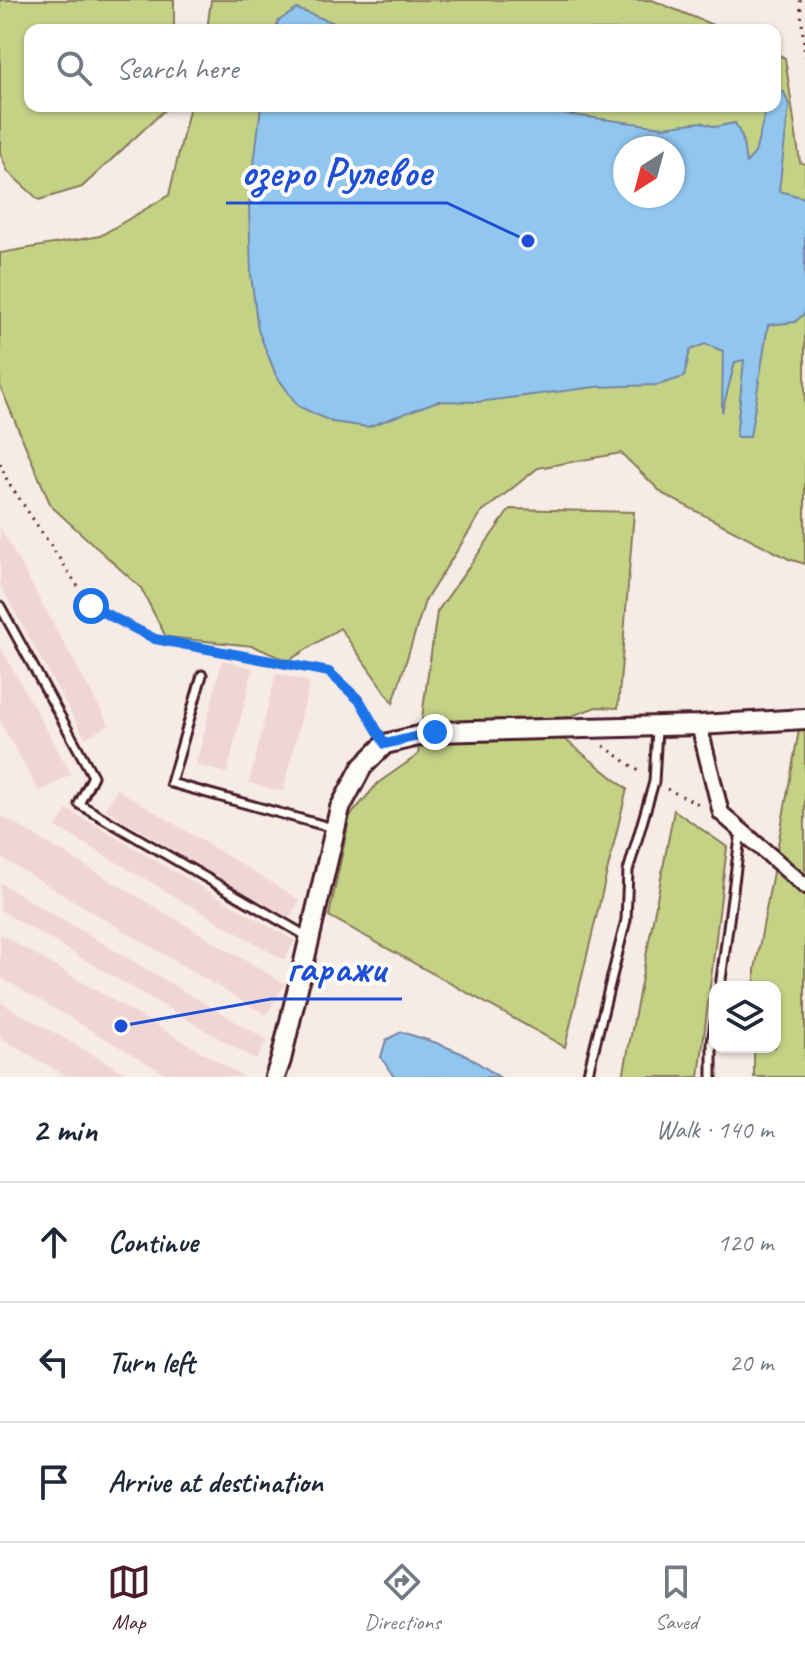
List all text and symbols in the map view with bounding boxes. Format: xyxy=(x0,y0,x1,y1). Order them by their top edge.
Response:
search box xyxy=(24,24,781,112)
icon: search xyxy=(52,46,96,90)
text: Search here xyxy=(116,49,238,87)
north arrow xyxy=(613,136,685,208)
callout: озеро Рулевое xyxy=(226,139,447,203)
text: озеро Рулевое xyxy=(241,147,434,198)
route start xyxy=(73,588,109,624)
route end xyxy=(417,714,453,750)
callout: гаражи xyxy=(271,935,402,999)
text: гаражи xyxy=(286,943,389,993)
map controls xyxy=(709,981,781,1053)
button: layers xyxy=(709,981,781,1053)
text: 2 min xyxy=(32,1108,97,1151)
text: Walk · 140 m xyxy=(656,1113,773,1146)
icon: ahead xyxy=(32,1220,76,1264)
text: Continue xyxy=(108,1223,198,1261)
text: 120 m xyxy=(717,1226,773,1259)
icon: left xyxy=(32,1340,76,1384)
text: Turn left xyxy=(108,1343,195,1381)
text: 20 m xyxy=(729,1346,773,1379)
icon: arrive xyxy=(32,1460,76,1504)
text: Arrive at destination xyxy=(108,1463,323,1501)
tab: Map xyxy=(107,1560,151,1636)
tab: Directions xyxy=(364,1560,441,1636)
tab: Saved xyxy=(654,1560,698,1636)

